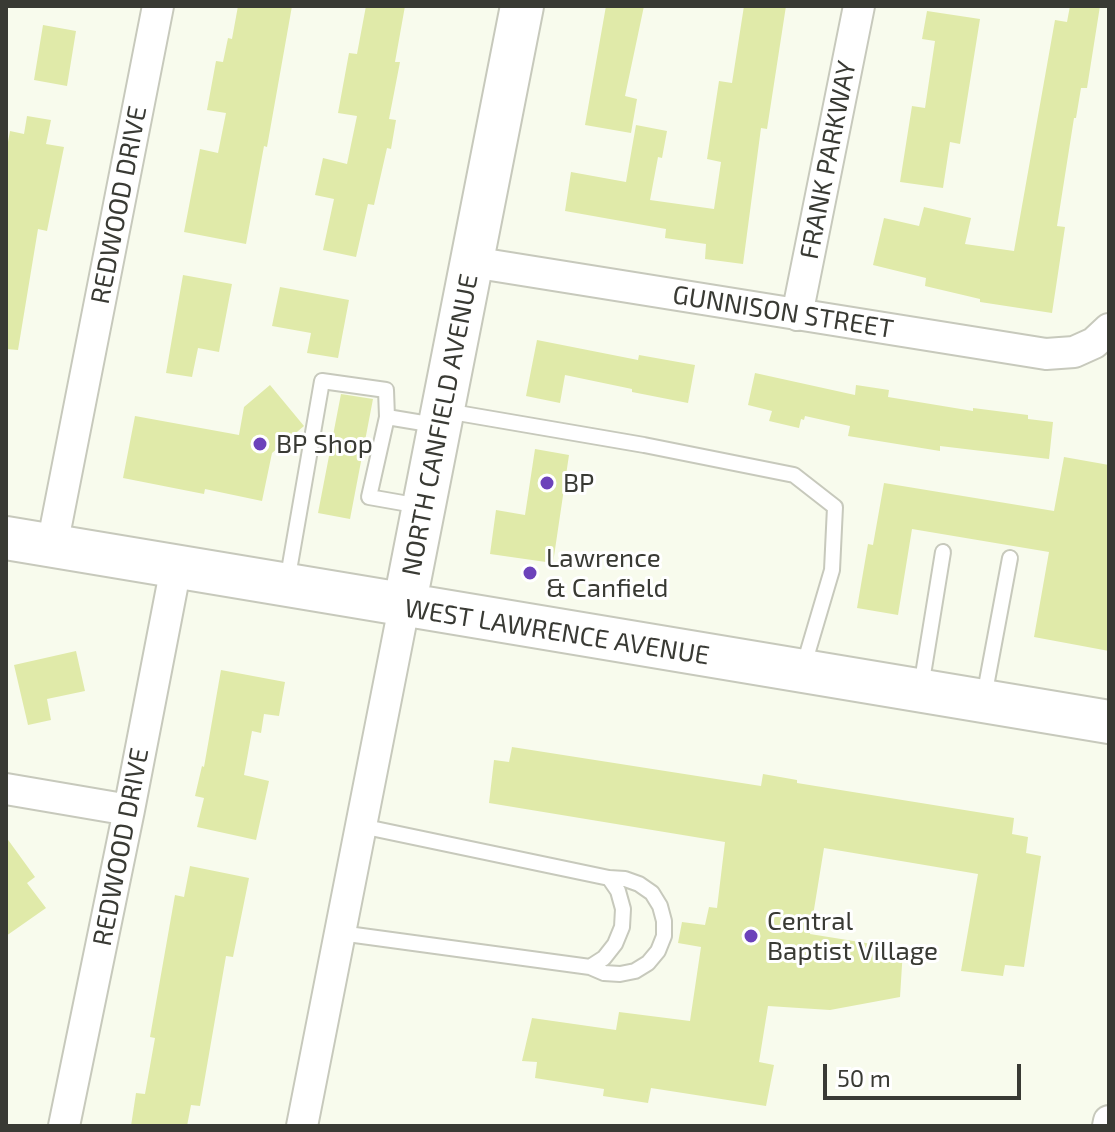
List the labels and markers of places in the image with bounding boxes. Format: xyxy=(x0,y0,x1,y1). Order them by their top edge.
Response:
place label: BP Shop xyxy=(276,428,373,460)
marker: BP Shop xyxy=(251,435,269,453)
place label: BP xyxy=(563,467,594,499)
marker: BP xyxy=(538,474,556,492)
place label: Lawrence & Canfield xyxy=(546,542,668,604)
marker: Lawrence & Canfield xyxy=(521,564,539,582)
place label: Central Baptist Village xyxy=(767,905,938,966)
marker: Central Baptist Village xyxy=(742,927,760,945)

